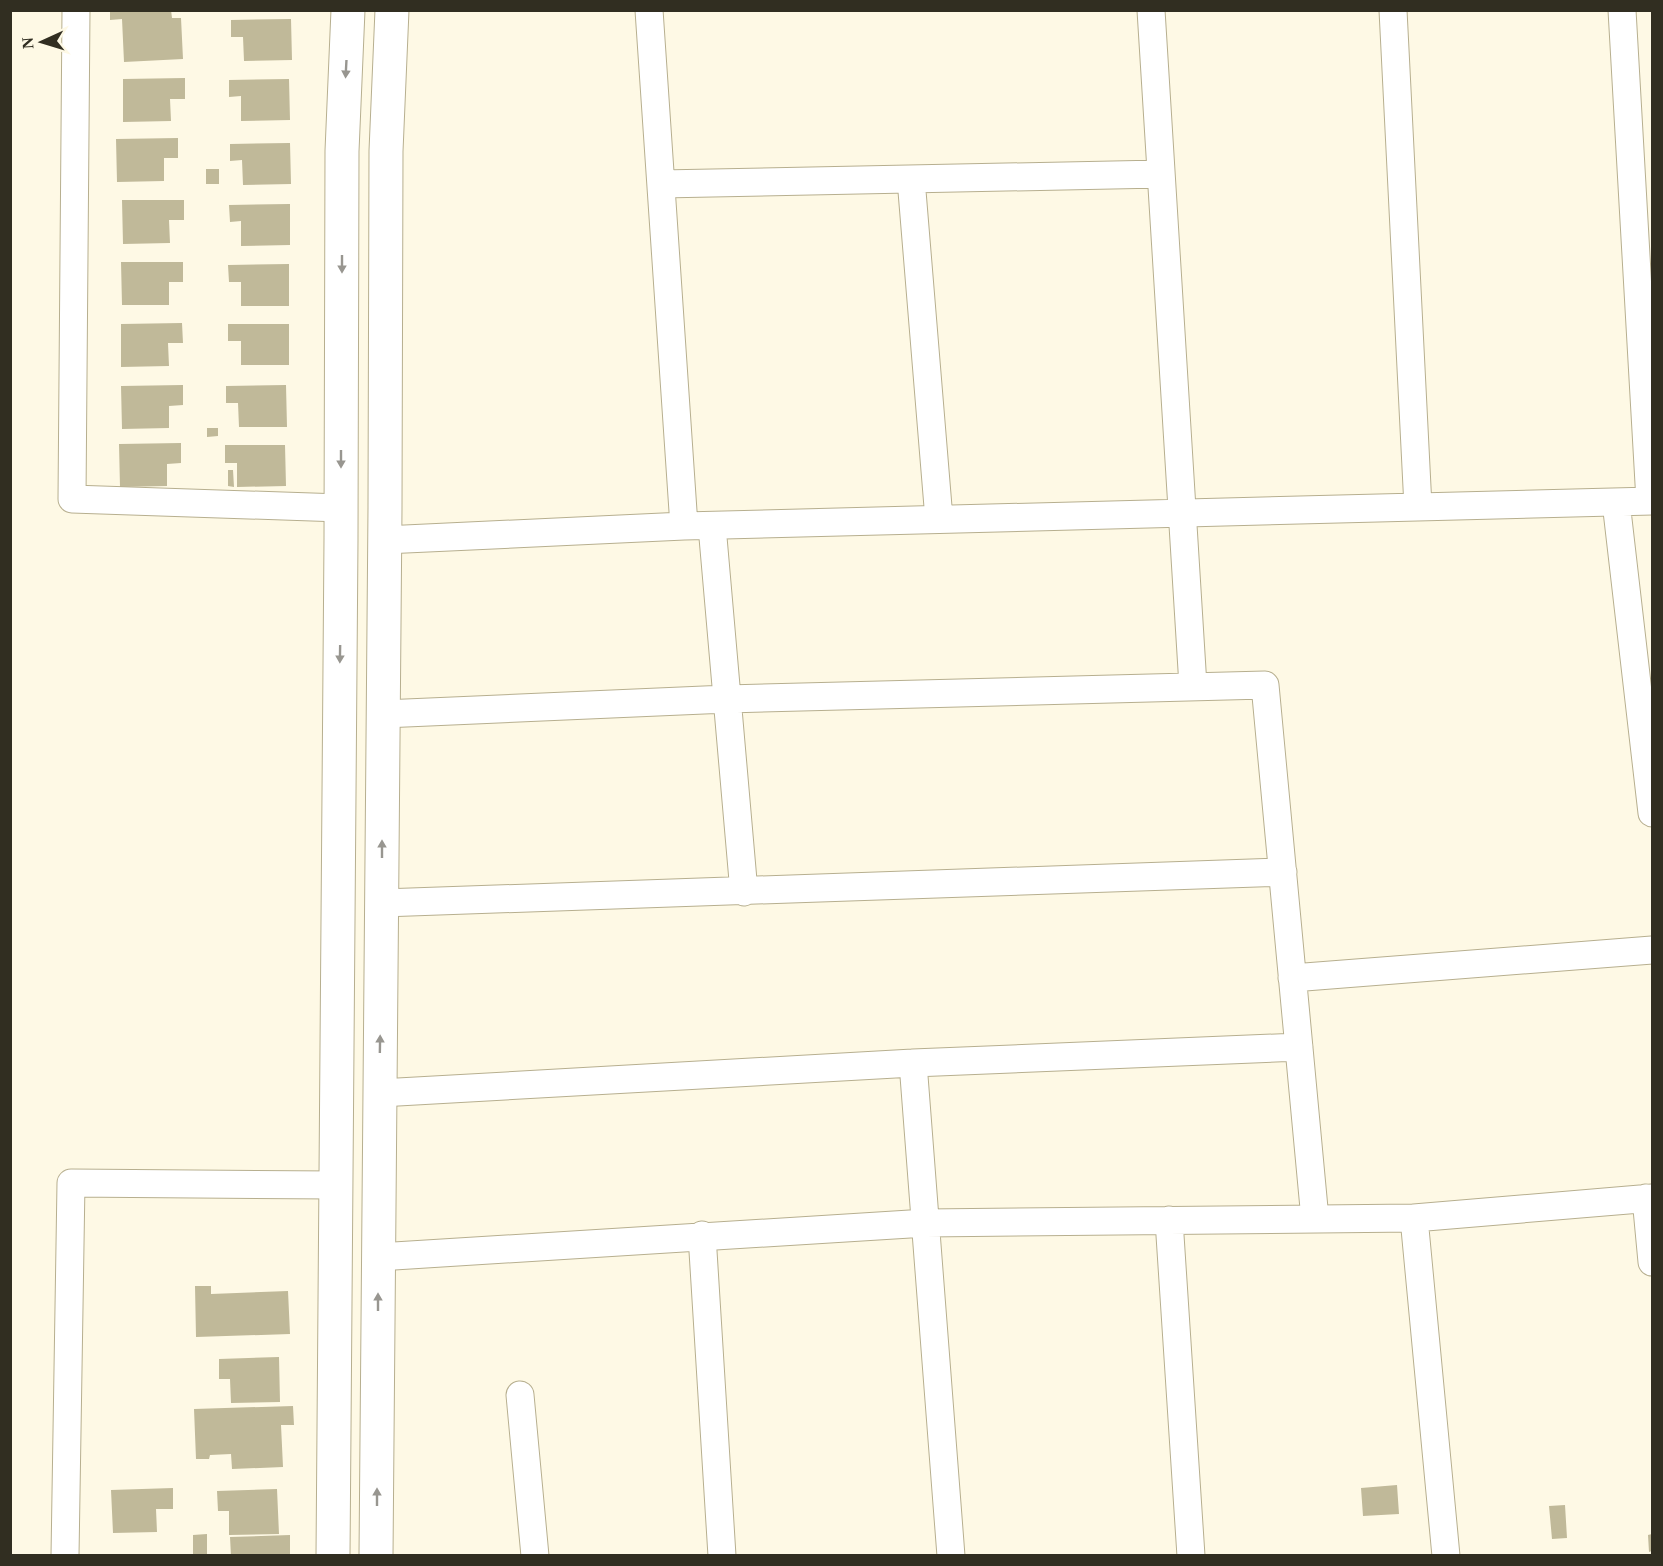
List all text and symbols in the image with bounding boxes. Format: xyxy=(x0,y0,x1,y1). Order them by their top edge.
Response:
north arrow xyxy=(12,12,72,72)
text: N xyxy=(19,36,36,49)
one-way arrow xyxy=(341,59,350,78)
one-way arrow xyxy=(337,254,347,273)
one-way arrow xyxy=(336,449,346,468)
one-way arrow xyxy=(335,644,345,663)
one-way arrow xyxy=(377,840,387,859)
one-way arrow xyxy=(376,1035,385,1054)
one-way arrow xyxy=(373,1293,383,1312)
one-way arrow xyxy=(372,1488,381,1507)

